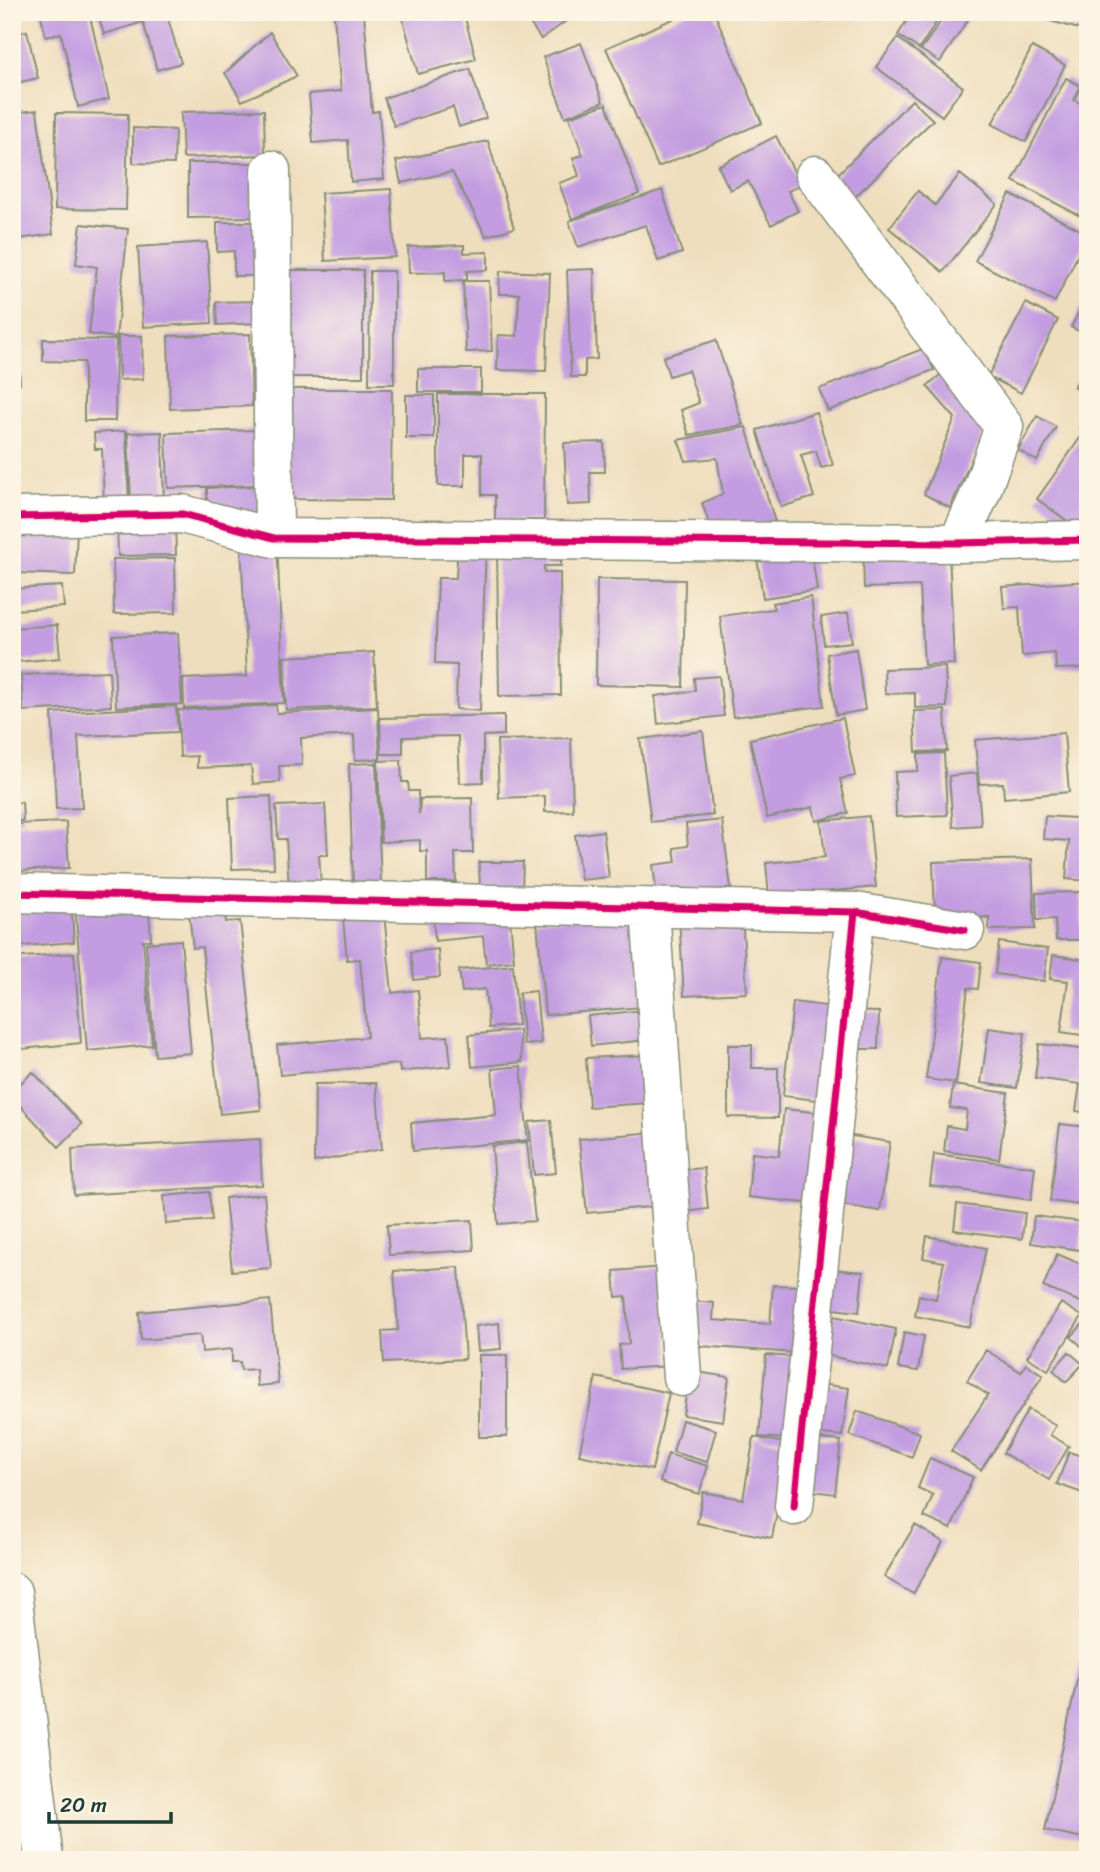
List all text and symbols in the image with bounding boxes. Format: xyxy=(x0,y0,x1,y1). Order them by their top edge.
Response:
scale bar xyxy=(49,1781,172,1825)
text: 20 m xyxy=(60,1786,107,1824)

